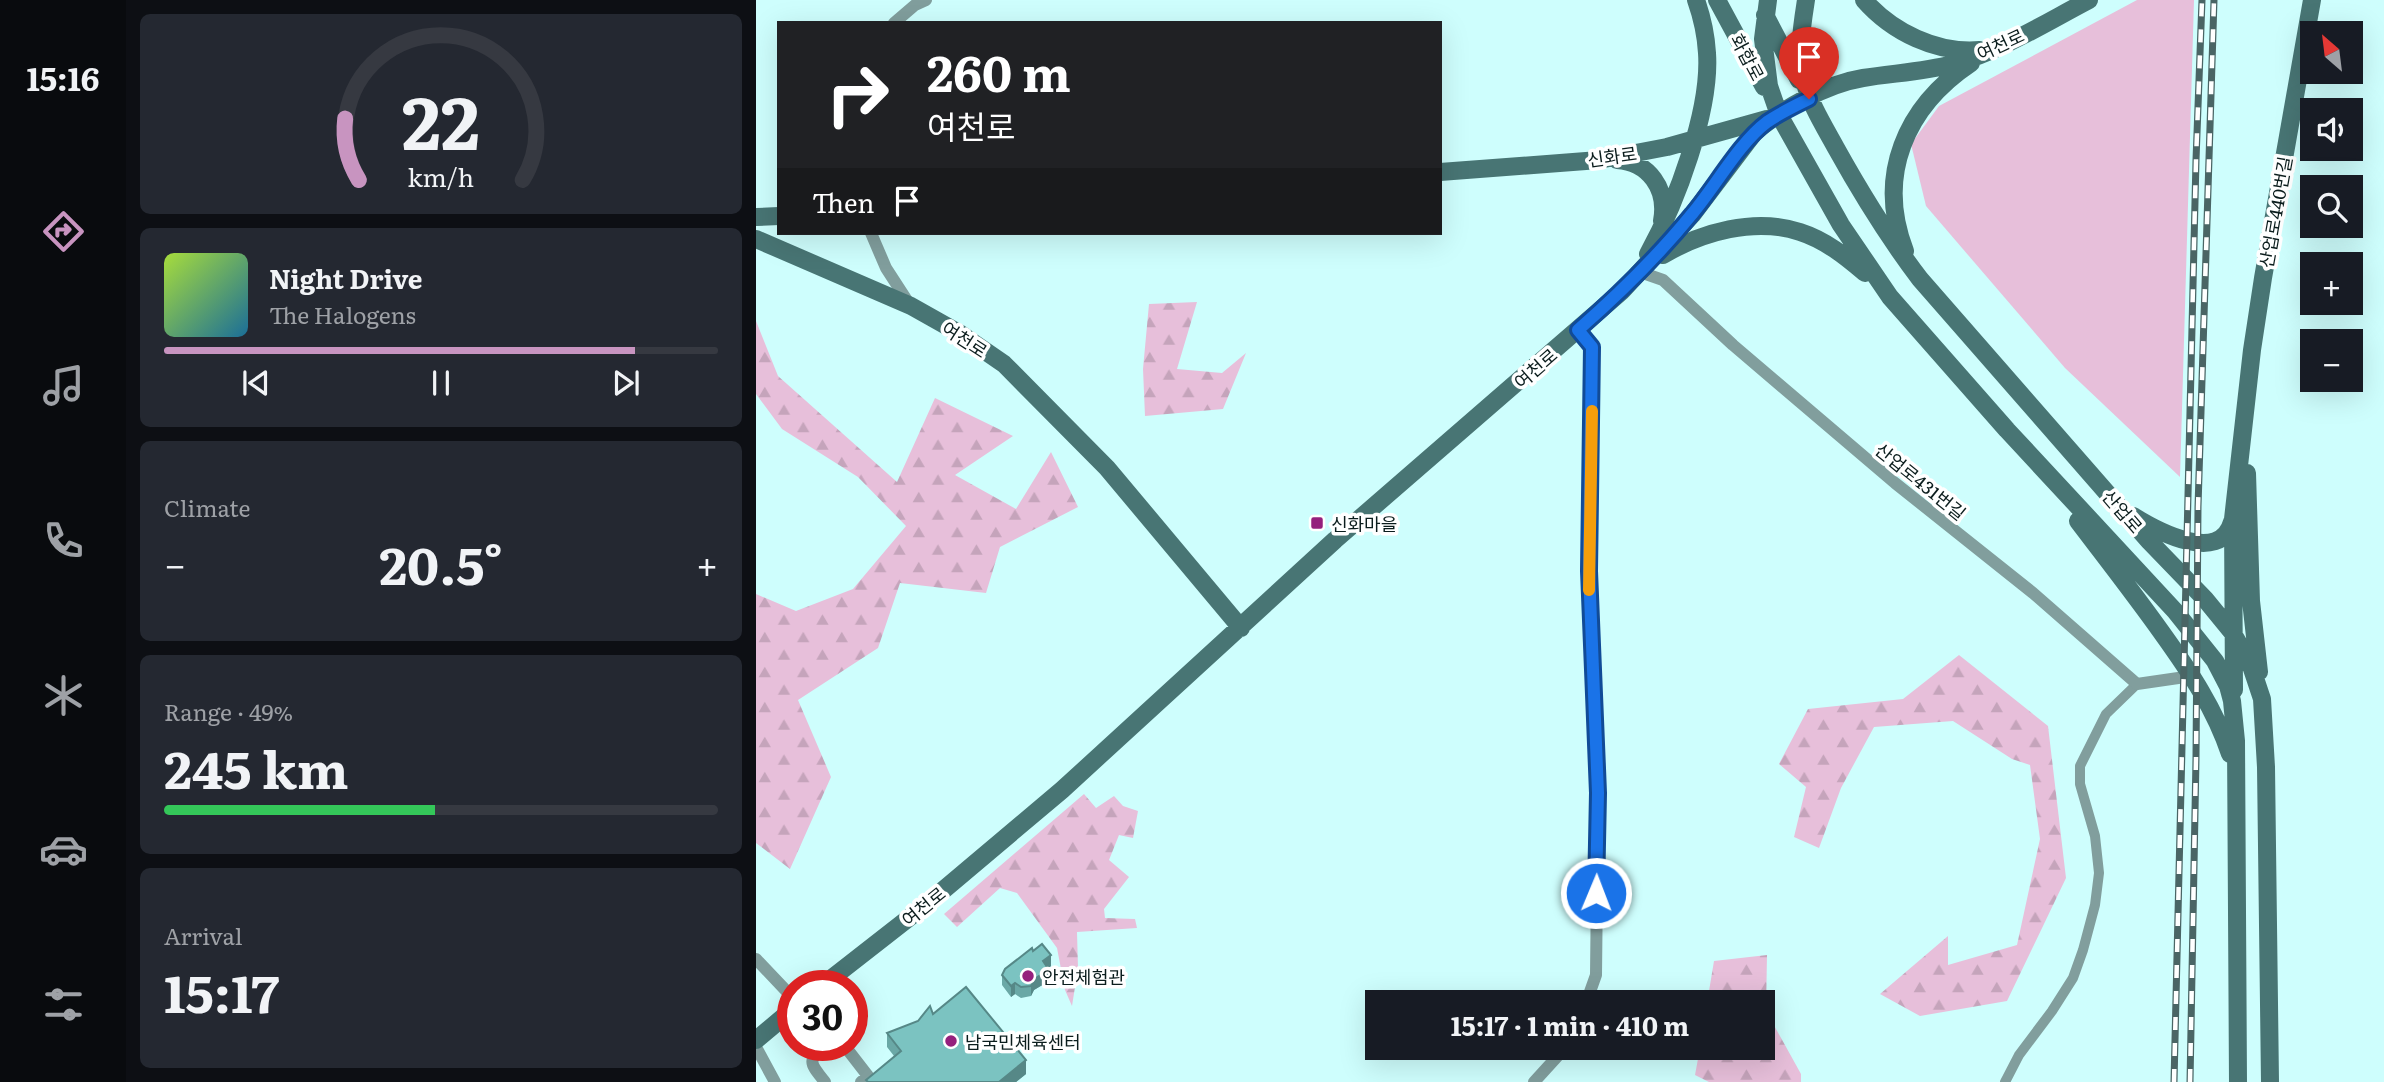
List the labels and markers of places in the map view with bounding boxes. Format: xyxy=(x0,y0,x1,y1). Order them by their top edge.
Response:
pin xyxy=(1779,27,1839,99)
place label: 신화마을 xyxy=(1331,510,1397,537)
marker: 신화마을 xyxy=(1309,515,1325,531)
place label: 안전체험관 xyxy=(1042,963,1125,990)
marker: 안전체험관 xyxy=(1020,968,1036,984)
place label: 남국민체육센터 xyxy=(965,1028,1081,1055)
marker: 남국민체육센터 xyxy=(943,1033,959,1049)

